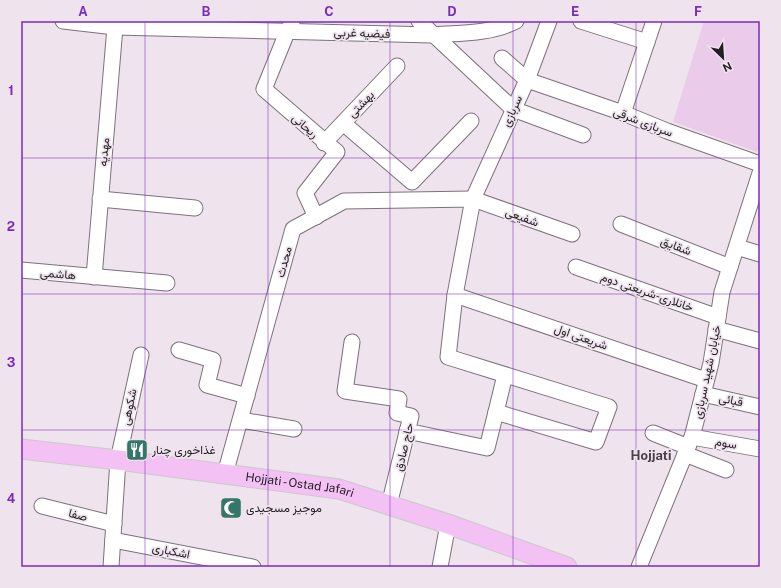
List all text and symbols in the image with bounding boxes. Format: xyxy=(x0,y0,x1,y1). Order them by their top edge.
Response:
text: A xyxy=(78,4,88,19)
text: B xyxy=(202,4,211,19)
text: C xyxy=(324,4,334,19)
text: D xyxy=(447,4,457,19)
text: E xyxy=(571,4,579,19)
text: F xyxy=(694,4,702,19)
street label: فیضیه غربی xyxy=(333,25,391,42)
north arrow xyxy=(703,38,743,78)
text: N xyxy=(721,60,734,74)
text: 1 xyxy=(8,83,14,98)
street label: بهشتی xyxy=(345,88,378,121)
street label: سربازی xyxy=(499,93,526,129)
street label: سربازی شرقی xyxy=(611,104,675,141)
street label: ریحانی xyxy=(288,111,321,142)
street label: مهدیه xyxy=(96,137,113,167)
street label: شفیعی xyxy=(503,205,541,230)
text: 2 xyxy=(7,219,15,234)
street label: شقایق xyxy=(658,234,693,259)
street label: محدث xyxy=(273,245,295,279)
street label: هاشمی xyxy=(39,265,76,284)
street label: خانلاری-شریعتی دوم xyxy=(599,270,695,315)
street label: شریعتی اول xyxy=(552,321,610,354)
street label: خیابان شهید سربازی xyxy=(690,324,725,420)
text: 3 xyxy=(7,355,16,370)
street label: شکوهی xyxy=(118,387,141,427)
street label: قبائی xyxy=(717,391,744,410)
street label: حاج صادق xyxy=(392,421,418,473)
street label: سوم xyxy=(714,434,738,453)
restaurant icon: غذاخوری چنار xyxy=(124,437,150,463)
place label: غذاخوری چنار xyxy=(151,443,216,458)
district label: Hojjati xyxy=(631,448,671,463)
street label: Hojjati - Ostad Jafari xyxy=(245,470,356,500)
text: 4 xyxy=(7,491,16,506)
mosque icon: موجیز مسجیدی xyxy=(218,495,244,521)
place label: موجیز مسجیدی xyxy=(246,501,322,516)
street label: صفا xyxy=(67,506,89,524)
street label: اشکباری xyxy=(151,540,191,563)

